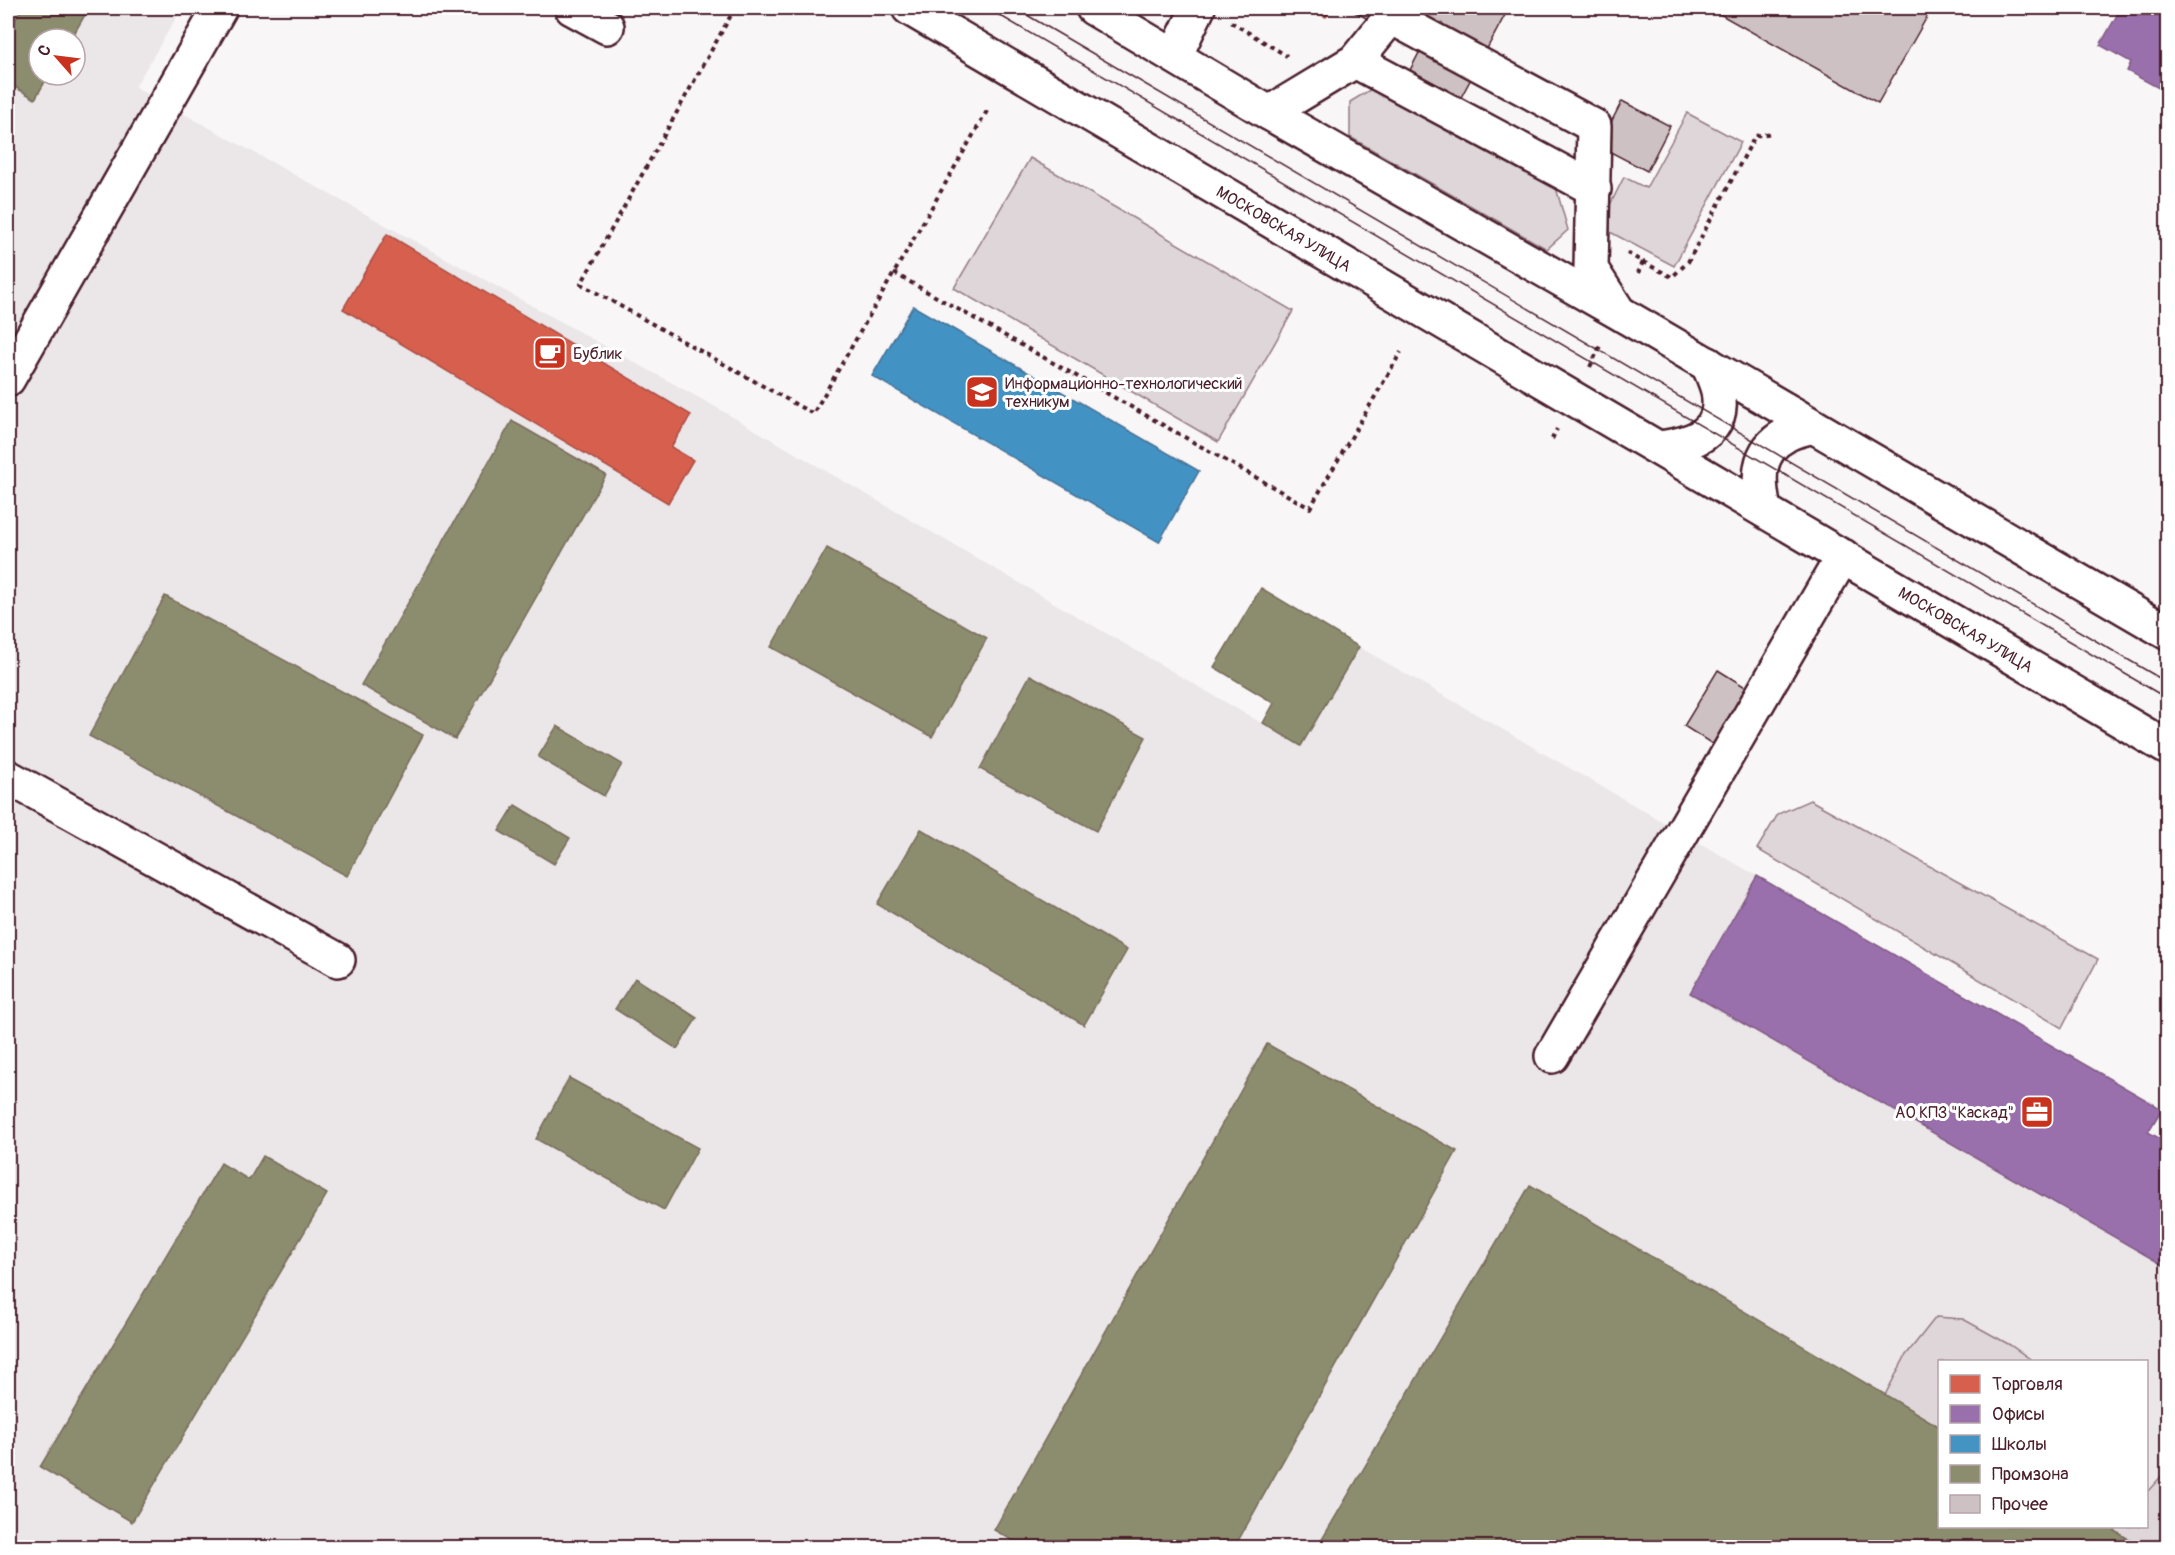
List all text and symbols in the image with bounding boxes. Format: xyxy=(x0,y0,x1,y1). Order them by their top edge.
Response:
north arrow xyxy=(27,27,87,87)
text: С xyxy=(33,41,56,59)
street label: МОСКОВСКАЯ УЛИЦА xyxy=(1213,182,1354,277)
cafe icon: Бублик xyxy=(532,335,568,371)
place label: Бублик xyxy=(573,344,622,364)
school or university icon: Информационно-технологический техникум xyxy=(964,374,1000,410)
place label: Информационно-технологический техникум xyxy=(1005,374,1242,412)
street label: МОСКОВСКАЯ УЛИЦА xyxy=(1894,583,2036,677)
office icon: АО КПЗ "Каскад" xyxy=(2019,1094,2055,1130)
place label: АО КПЗ "Каскад" xyxy=(1895,1103,2014,1123)
legend xyxy=(1938,1360,2148,1528)
text: Торговля xyxy=(1992,1373,2063,1396)
text: Офисы xyxy=(1992,1403,2045,1426)
text: Школы xyxy=(1992,1433,2047,1456)
text: Промзона xyxy=(1992,1463,2069,1486)
text: Прочее xyxy=(1992,1493,2048,1516)

